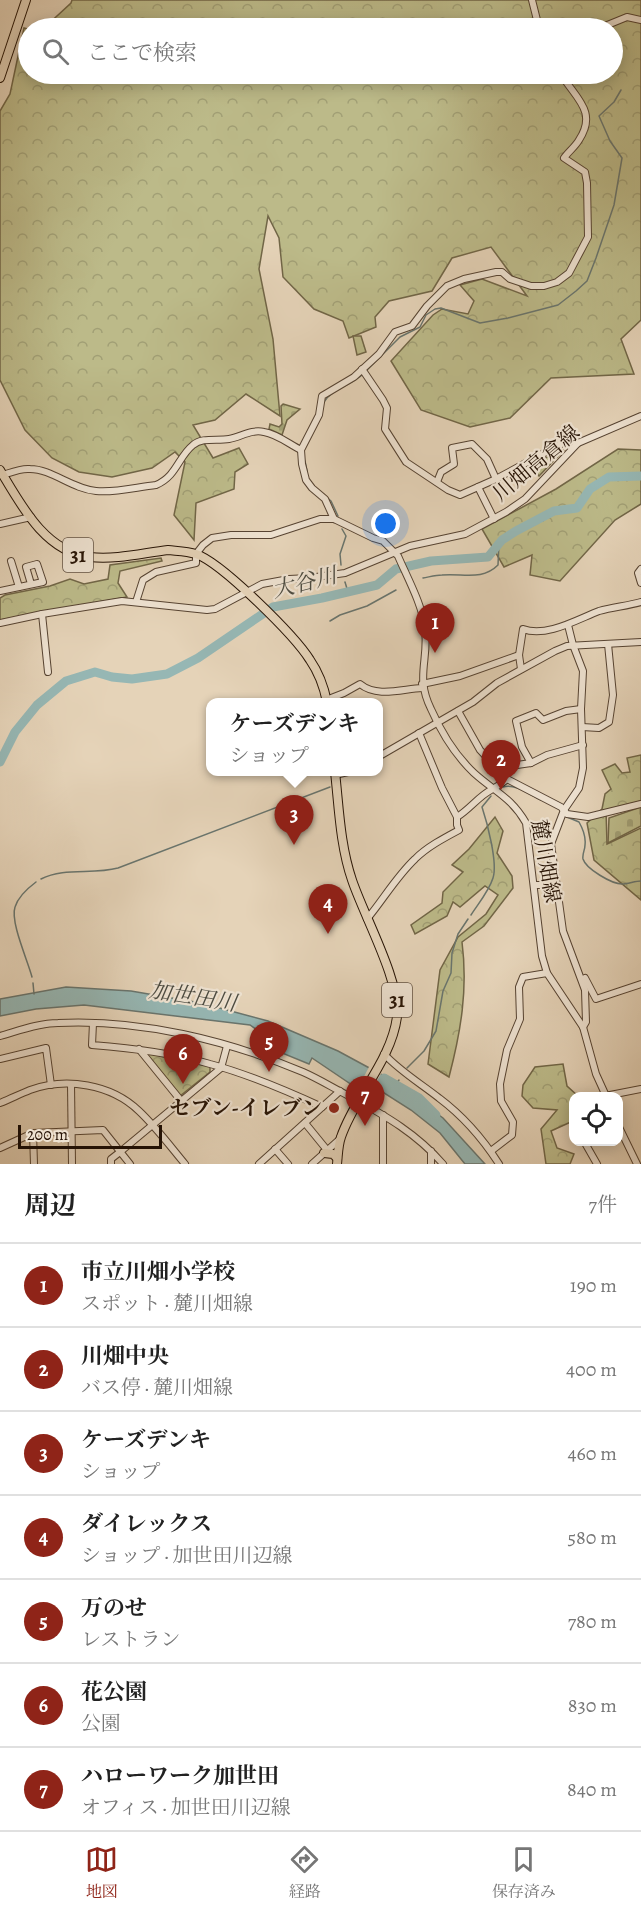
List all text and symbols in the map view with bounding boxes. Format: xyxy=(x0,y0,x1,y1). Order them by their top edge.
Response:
search box xyxy=(18,18,623,84)
icon: search xyxy=(39,35,72,68)
text: ここで検索 xyxy=(87,38,197,68)
street label: 川畑高倉線 xyxy=(487,419,585,507)
your location xyxy=(371,509,400,538)
road number: 31 xyxy=(63,538,93,572)
water label: 大谷川 xyxy=(269,560,342,606)
pin: 1 xyxy=(416,604,454,653)
popup xyxy=(206,698,383,776)
text: ケーズデンキ xyxy=(229,709,360,739)
pin: 2 xyxy=(482,740,520,790)
text: ショップ xyxy=(229,742,309,769)
pin: 3 xyxy=(274,796,314,845)
street label: 麓川畑線 xyxy=(525,817,567,905)
pin: 4 xyxy=(308,884,348,934)
water label: 加世田川 xyxy=(147,975,241,1019)
road number: 31 xyxy=(382,983,412,1017)
pin: 5 xyxy=(250,1022,288,1072)
pin: 6 xyxy=(164,1034,202,1084)
pin: 7 xyxy=(346,1076,385,1126)
map controls xyxy=(569,1092,623,1146)
button: locate xyxy=(569,1092,623,1146)
place label: セブン-イレブン xyxy=(169,1094,322,1122)
marker: セブン-イレブン xyxy=(327,1101,341,1115)
scale bar xyxy=(18,1122,162,1150)
text: 200 m xyxy=(27,1124,68,1146)
text: 周辺 xyxy=(24,1188,76,1223)
text: 7件 xyxy=(589,1191,617,1218)
text: 市立川畑小学校 xyxy=(81,1257,235,1287)
text: 1 xyxy=(40,1272,47,1299)
text: 190 m xyxy=(570,1272,617,1299)
text: スポット · 麓川畑線 xyxy=(81,1290,253,1317)
text: 川畑中央 xyxy=(81,1341,169,1371)
text: 2 xyxy=(39,1356,48,1383)
text: 400 m xyxy=(566,1356,617,1383)
text: バス停 · 麓川畑線 xyxy=(81,1374,233,1401)
text: ケーズデンキ xyxy=(81,1425,211,1455)
text: 3 xyxy=(39,1440,48,1467)
text: 460 m xyxy=(567,1440,617,1467)
text: ショップ xyxy=(81,1458,161,1485)
text: ダイレックス xyxy=(81,1509,212,1539)
text: 4 xyxy=(39,1524,48,1551)
text: 580 m xyxy=(567,1524,617,1551)
text: ショップ · 加世田川辺線 xyxy=(81,1542,292,1569)
text: 万のせ xyxy=(81,1593,147,1623)
text: 5 xyxy=(39,1608,48,1635)
text: 780 m xyxy=(568,1608,617,1635)
text: レストラン xyxy=(81,1626,180,1653)
text: 花公園 xyxy=(81,1677,147,1707)
text: 6 xyxy=(39,1692,48,1719)
text: 830 m xyxy=(568,1692,617,1719)
text: 公園 xyxy=(81,1710,121,1737)
text: ハローワーク加世田 xyxy=(81,1761,279,1791)
text: 7 xyxy=(39,1776,48,1803)
text: 840 m xyxy=(567,1776,617,1803)
text: オフィス · 加世田川辺線 xyxy=(81,1794,291,1821)
tab: 地図 xyxy=(85,1843,118,1903)
tab: 経路 xyxy=(288,1843,321,1903)
tab: 保存済み xyxy=(492,1843,556,1903)

